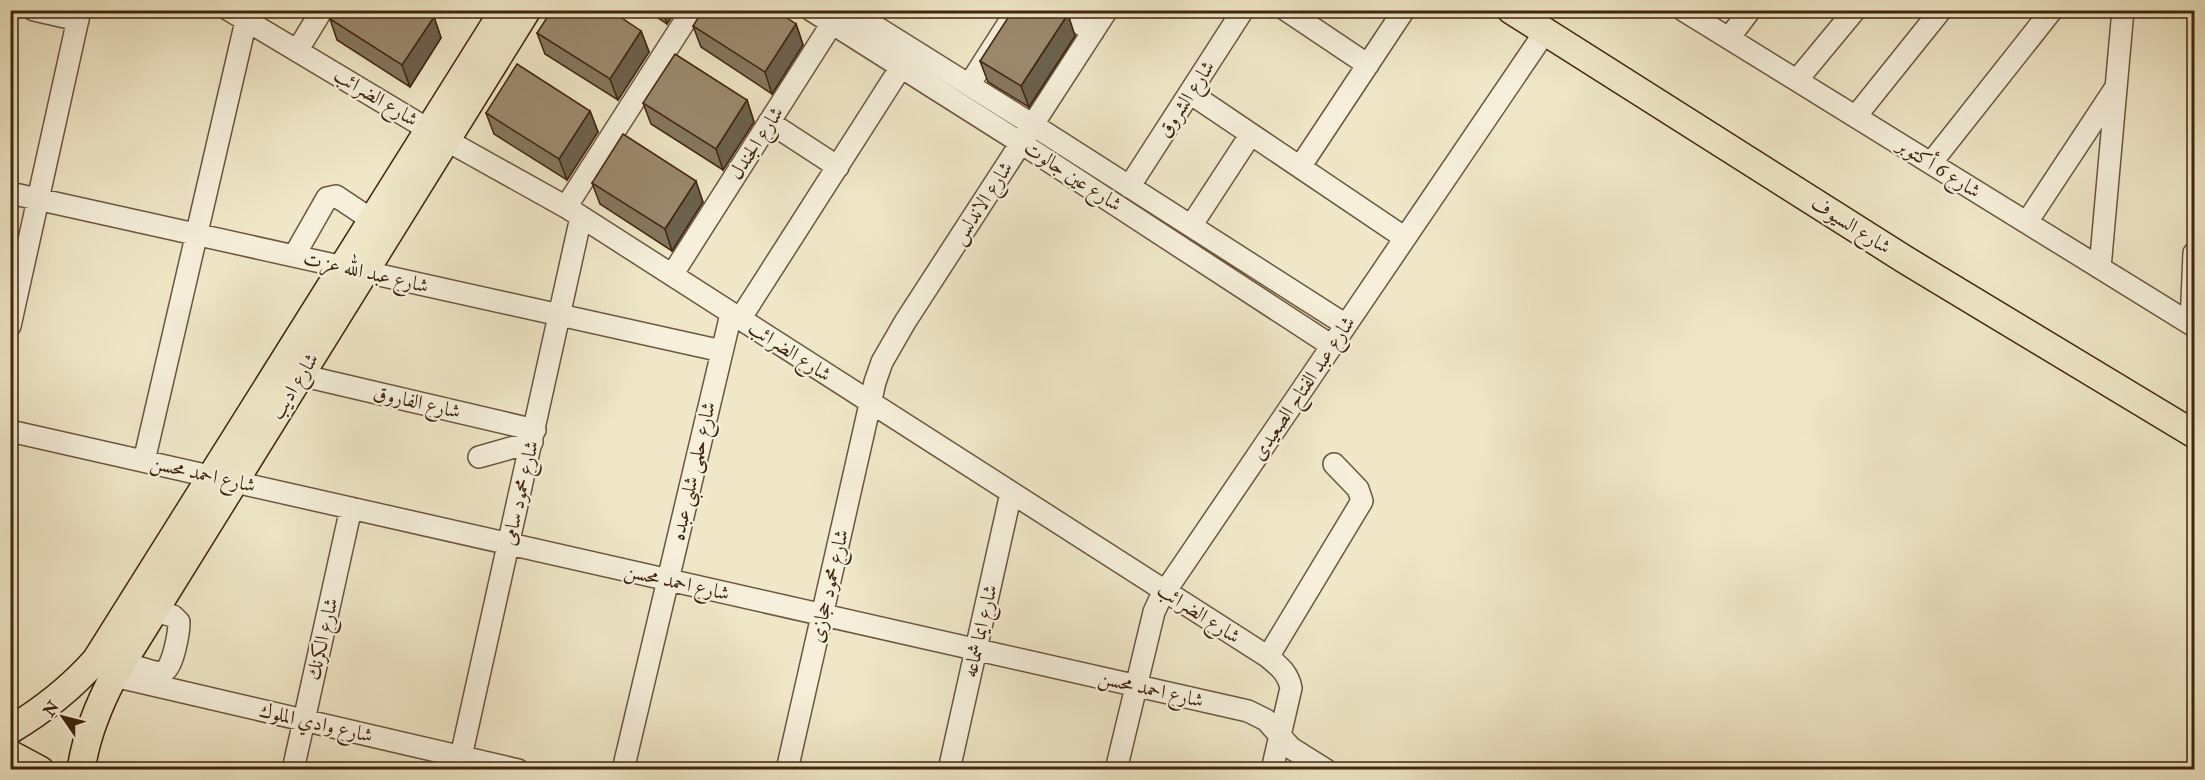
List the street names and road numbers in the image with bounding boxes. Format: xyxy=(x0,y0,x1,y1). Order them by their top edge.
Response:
street label: شارع الشروق xyxy=(1152,56,1224,145)
street label: شارع الضرائب xyxy=(327,62,423,136)
street label: شارع الجندل xyxy=(723,102,793,187)
street label: شارع 6 أكتوبر xyxy=(1888,130,1987,208)
street label: شارع عين جالوت xyxy=(1017,135,1127,221)
street label: شارع الاندلس xyxy=(946,157,1022,252)
street label: شارع السيوف xyxy=(1804,191,1896,264)
street label: شارع عبد الله عزت xyxy=(300,243,432,303)
street label: شارع عبد الفتاح الصعيدى xyxy=(1246,311,1365,468)
street label: شارع الضرائب xyxy=(741,315,836,391)
street label: شارع اديب xyxy=(264,348,328,426)
street label: شارع الفاروق xyxy=(370,380,463,429)
street label: شارع حلمى شلبى عبده xyxy=(665,399,726,544)
street label: شارع محمود سامى xyxy=(496,438,549,549)
street label: شارع احمد محسن xyxy=(147,450,258,503)
street label: شارع محمود حجازى xyxy=(804,527,859,646)
street label: شارع احمد محسن xyxy=(621,558,732,611)
street label: شارع الضرائب xyxy=(1150,577,1245,653)
street label: شارع ايما شماعه xyxy=(957,582,1008,681)
street label: شارع الكرنك xyxy=(300,595,348,684)
street label: شارع احمد محسن xyxy=(1095,665,1206,718)
street label: شارع وادي الملوك xyxy=(256,698,375,753)

